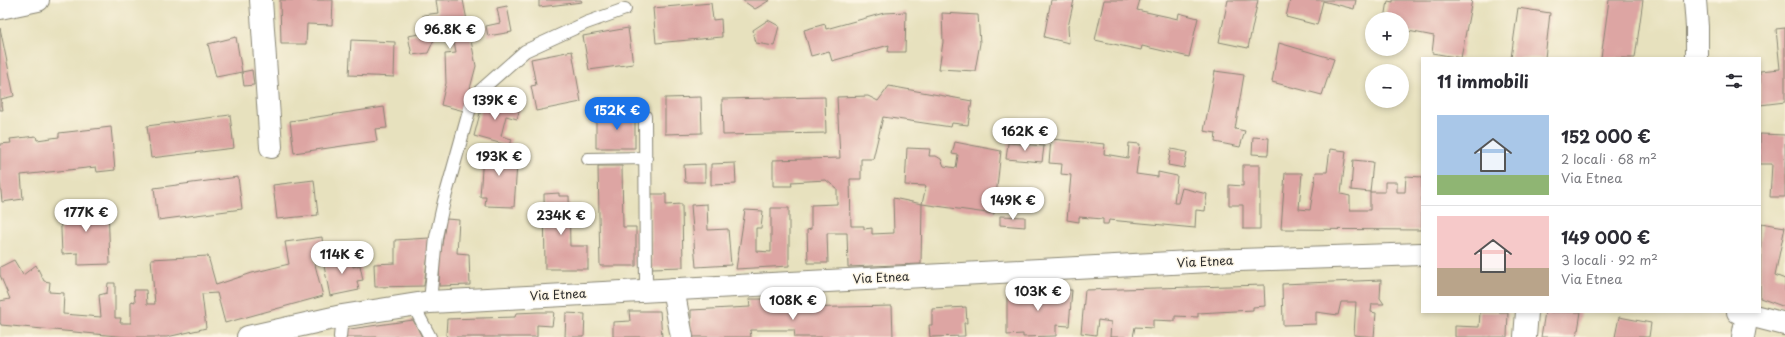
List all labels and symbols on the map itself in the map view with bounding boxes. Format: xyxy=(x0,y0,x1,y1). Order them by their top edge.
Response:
pin: 96.8K € xyxy=(413,16,487,50)
pin: 139K € xyxy=(462,87,528,121)
pin: 152K € xyxy=(584,97,650,131)
pin: 162K € xyxy=(992,118,1058,152)
pin: 193K € xyxy=(466,143,532,177)
pin: 149K € xyxy=(980,187,1046,221)
pin: 177K € xyxy=(53,199,119,233)
pin: 234K € xyxy=(528,202,594,236)
pin: 114K € xyxy=(309,241,375,275)
street label: Via Etnea xyxy=(1176,251,1234,271)
street label: Via Etnea xyxy=(852,267,910,287)
pin: 103K € xyxy=(1005,278,1071,312)
street label: Via Etnea xyxy=(529,284,587,304)
pin: 108K € xyxy=(760,287,826,321)

